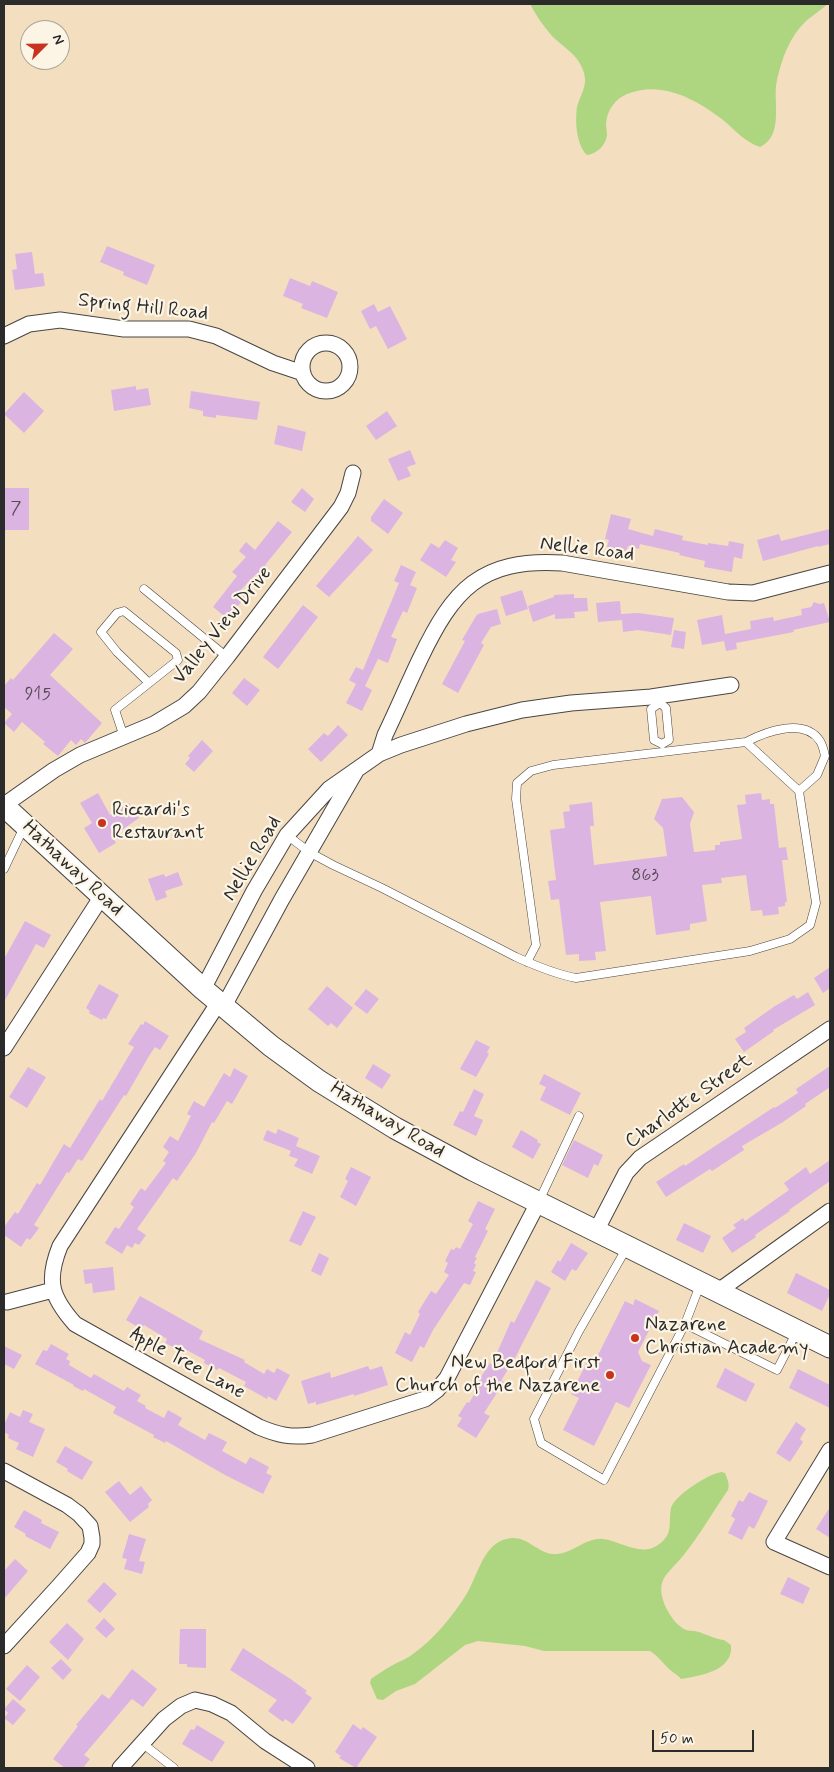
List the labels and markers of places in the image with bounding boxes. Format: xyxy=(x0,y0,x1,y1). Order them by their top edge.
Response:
place label: Riccardi's Restaurant xyxy=(112,799,205,846)
marker: Riccardi's Restaurant xyxy=(96,817,108,829)
place label: Nazarene Christian Academy xyxy=(645,1314,808,1361)
marker: Nazarene Christian Academy xyxy=(629,1332,641,1344)
place label: New Bedford First Church of the Nazarene xyxy=(395,1352,600,1399)
marker: New Bedford First Church of the Nazarene xyxy=(604,1369,616,1381)

